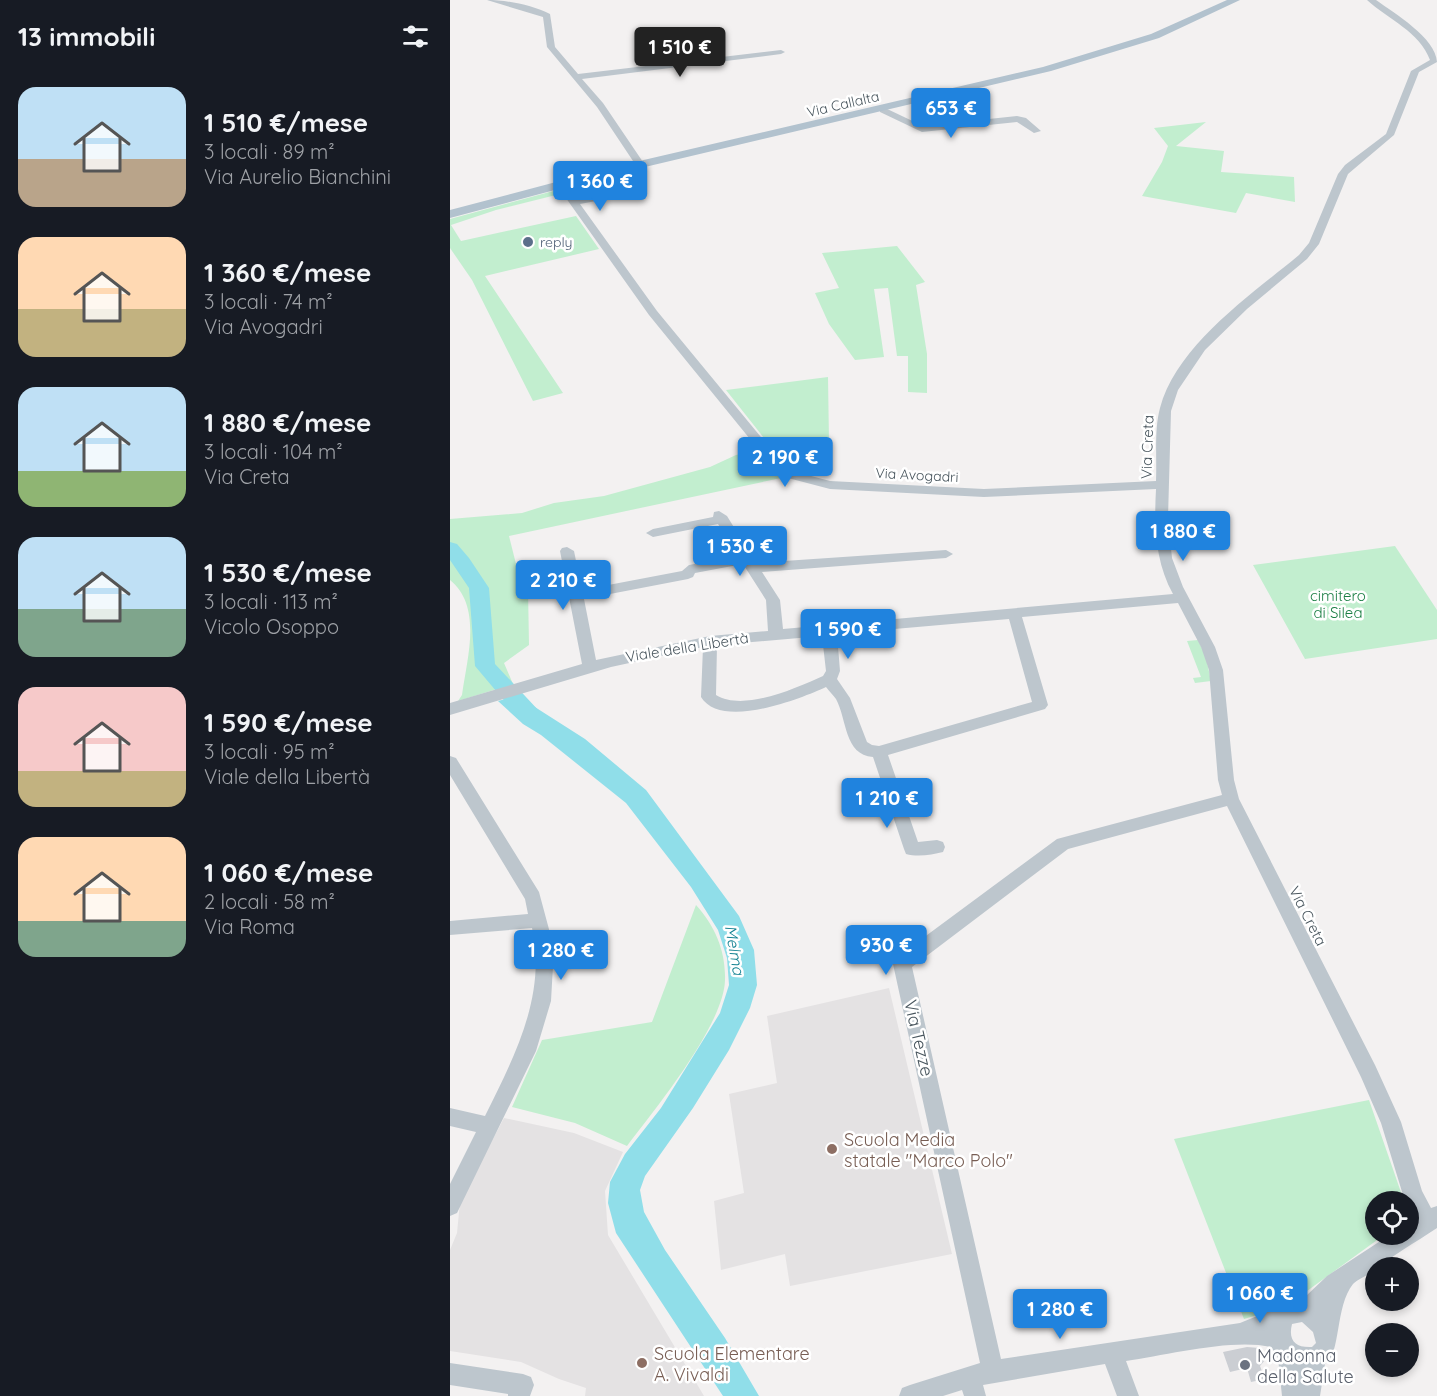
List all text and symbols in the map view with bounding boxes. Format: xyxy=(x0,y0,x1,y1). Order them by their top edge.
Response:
text: 13 immobili xyxy=(18,20,155,53)
icon: filters xyxy=(399,20,432,53)
pin: 1 510 € xyxy=(625,27,735,78)
text: 1 510 € xyxy=(648,34,712,59)
street label: Via Callalta xyxy=(805,87,881,121)
pin: 653 € xyxy=(909,88,993,139)
text: 653 € xyxy=(925,95,977,120)
text: 1 510 €/mese xyxy=(204,106,368,139)
icon: home xyxy=(66,111,138,183)
text: 3 locali · 89 m² xyxy=(204,139,335,164)
pin: 1 360 € xyxy=(545,161,655,212)
text: Via Aurelio Bianchini xyxy=(204,164,391,189)
text: 1 360 € xyxy=(567,168,633,193)
place label: reply xyxy=(540,233,572,251)
marker: reply xyxy=(521,235,535,249)
text: 1 360 €/mese xyxy=(204,256,371,289)
icon: home xyxy=(66,261,138,333)
text: 3 locali · 74 m² xyxy=(204,289,333,314)
text: Via Avogadri xyxy=(204,314,323,339)
text: 1 880 €/mese xyxy=(204,406,371,439)
icon: home xyxy=(66,411,138,483)
street label: Via Creta xyxy=(1136,415,1158,479)
pin: 2 190 € xyxy=(730,437,840,488)
text: 3 locali · 104 m² xyxy=(204,439,342,464)
text: 2 190 € xyxy=(752,444,818,469)
text: Via Creta xyxy=(204,464,290,489)
street label: Via Avogadri xyxy=(875,464,959,486)
pin: 1 880 € xyxy=(1128,511,1238,562)
text: 1 880 € xyxy=(1150,518,1216,543)
pin: 1 530 € xyxy=(685,526,795,577)
text: 1 530 € xyxy=(707,533,773,558)
text: 1 530 €/mese xyxy=(204,556,372,589)
pin: 2 210 € xyxy=(508,560,618,611)
icon: home xyxy=(66,561,138,633)
text: 2 210 € xyxy=(530,567,596,592)
park label: cimitero di Silea xyxy=(1310,586,1366,622)
text: 3 locali · 113 m² xyxy=(204,589,338,614)
pin: 1 590 € xyxy=(793,609,903,660)
text: Vicolo Osoppo xyxy=(204,614,339,639)
text: 1 590 € xyxy=(815,616,881,641)
street label: Viale della Libertà xyxy=(624,628,750,666)
text: 1 590 €/mese xyxy=(204,706,373,739)
icon: home xyxy=(66,711,138,783)
text: 3 locali · 95 m² xyxy=(204,739,335,764)
text: Viale della Libertà xyxy=(204,764,370,789)
pin: 1 210 € xyxy=(832,778,942,829)
text: 1 210 € xyxy=(856,785,918,810)
text: 1 060 €/mese xyxy=(204,856,373,889)
icon: home xyxy=(66,861,138,933)
street label: Via Creta xyxy=(1285,883,1331,949)
text: 2 locali · 58 m² xyxy=(204,889,335,914)
text: Via Roma xyxy=(204,914,295,939)
water label: Melma xyxy=(721,924,749,978)
pin: 930 € xyxy=(844,925,928,976)
pin: 1 280 € xyxy=(506,930,616,981)
text: 930 € xyxy=(860,932,912,957)
text: 1 280 € xyxy=(528,937,594,962)
street label: Via Tezze xyxy=(899,998,939,1078)
place label: Scuola Media statale "Marco Polo" xyxy=(844,1128,1013,1172)
marker: Scuola Media statale "Marco Polo" xyxy=(825,1142,839,1156)
map controls xyxy=(1365,1191,1419,1377)
button: locate xyxy=(1365,1191,1419,1245)
button: + xyxy=(1365,1257,1419,1311)
pin: 1 060 € xyxy=(1205,1273,1315,1324)
text: 1 060 € xyxy=(1226,1280,1294,1305)
pin: 1 280 € xyxy=(1005,1289,1115,1340)
text: 1 280 € xyxy=(1027,1296,1093,1321)
button: − xyxy=(1365,1323,1419,1377)
place label: Scuola Elementare A. Vivaldi xyxy=(654,1342,810,1386)
place label: Madonna della Salute xyxy=(1257,1344,1354,1388)
marker: Scuola Elementare A. Vivaldi xyxy=(635,1356,649,1370)
marker: Madonna della Salute xyxy=(1238,1358,1252,1372)

